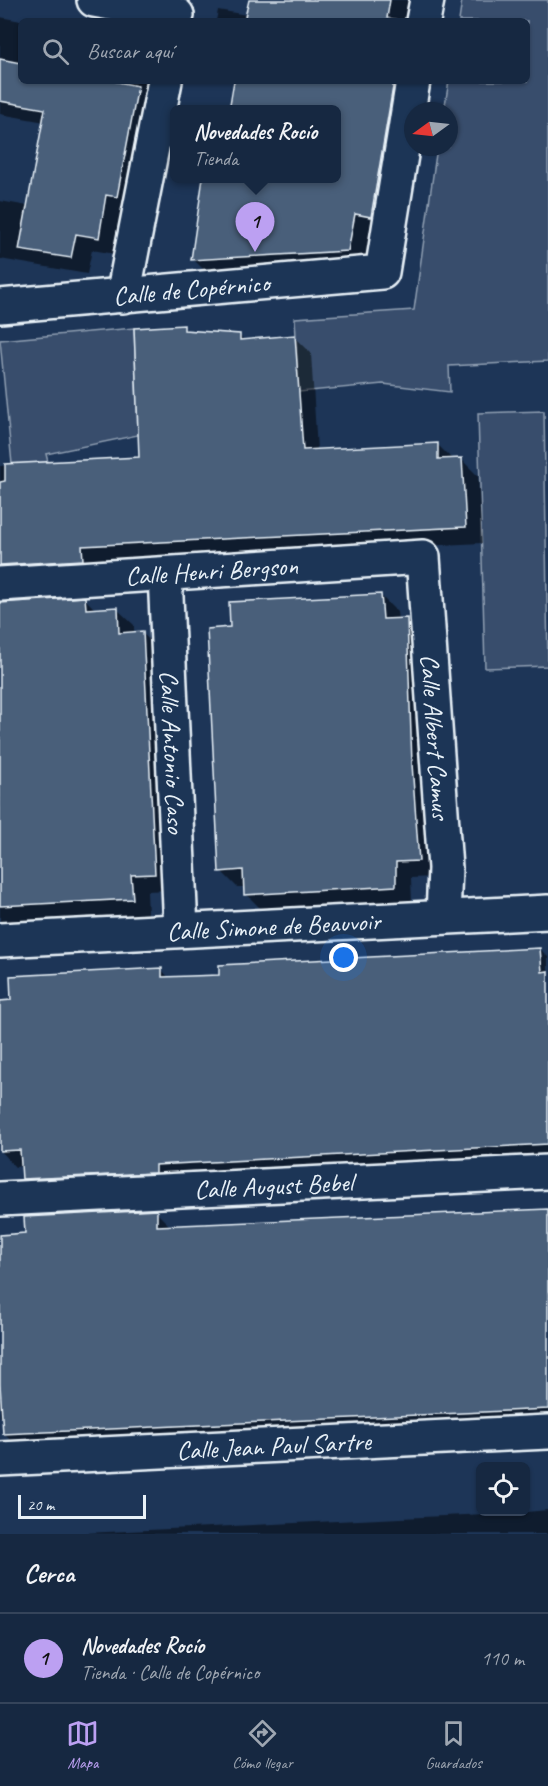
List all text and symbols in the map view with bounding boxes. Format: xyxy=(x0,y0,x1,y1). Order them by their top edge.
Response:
search box xyxy=(18,18,530,84)
icon: search xyxy=(39,35,72,68)
text: Buscar aquí xyxy=(87,37,173,65)
north arrow xyxy=(404,102,458,156)
popup xyxy=(170,105,341,183)
text: Novedades Rocío xyxy=(194,118,317,146)
text: Tienda xyxy=(194,146,238,171)
pin: 1 xyxy=(236,202,274,252)
street label: Calle de Copérnico xyxy=(112,265,274,312)
street label: Calle Henri Bergson xyxy=(124,549,299,592)
street label: Calle Albert Camus xyxy=(413,653,458,822)
street label: Calle Antonio Caso xyxy=(153,670,193,836)
street label: Calle Simone de Beauvoir xyxy=(166,904,383,948)
your location xyxy=(329,943,358,972)
street label: Calle August Bebel xyxy=(194,1165,358,1206)
street label: Calle Jean Paul Sartre xyxy=(176,1424,373,1467)
map controls xyxy=(476,1462,530,1516)
button: locate xyxy=(476,1462,530,1516)
scale bar xyxy=(18,1492,146,1520)
text: 20 m xyxy=(27,1495,54,1515)
text: Cerca xyxy=(24,1557,74,1590)
text: Novedades Rocío xyxy=(81,1632,204,1660)
text: 1 xyxy=(39,1646,48,1671)
text: 110 m xyxy=(481,1646,524,1671)
text: Tienda · Calle de Copérnico xyxy=(81,1660,259,1685)
tab: Mapa xyxy=(66,1717,99,1773)
tab: Cómo llegar xyxy=(232,1717,293,1773)
tab: Guardados xyxy=(425,1717,482,1773)

